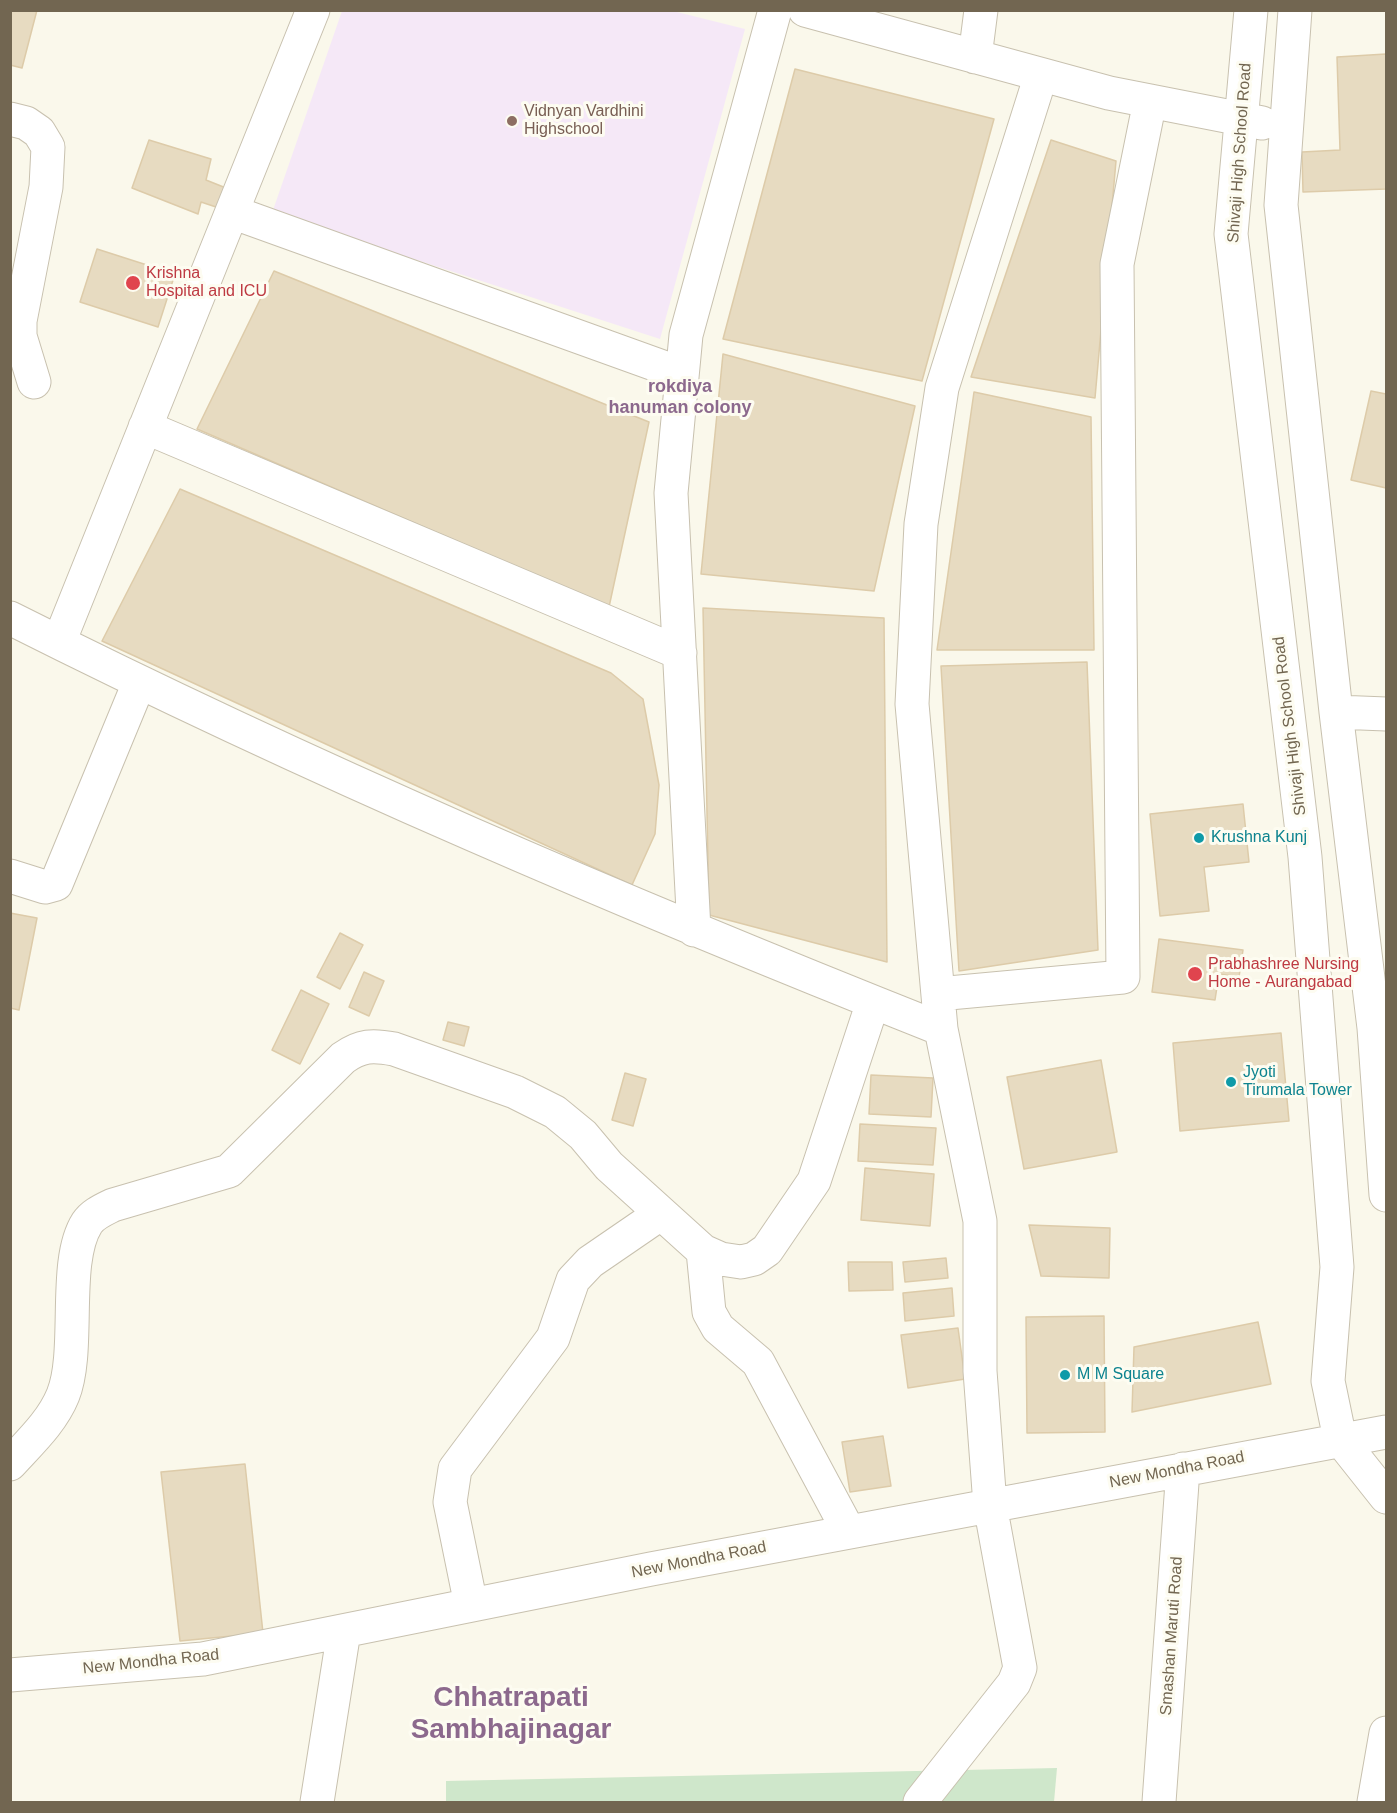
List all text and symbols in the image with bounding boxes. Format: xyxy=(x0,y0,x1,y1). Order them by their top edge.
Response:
street label: Shivaji High School Road xyxy=(1224,62,1256,244)
place label: Vidnyan Vardhini Highschool xyxy=(524,102,643,140)
marker: Vidnyan Vardhini Highschool xyxy=(505,114,519,128)
place label: Krishna Hospital and ICU xyxy=(146,264,267,302)
marker: Krishna Hospital and ICU xyxy=(124,274,142,292)
district label: rokdiya hanuman colony xyxy=(608,376,752,418)
street label: Shivaji High School Road xyxy=(1269,635,1311,817)
place label: Krushna Kunj xyxy=(1211,828,1307,848)
marker: Krushna Kunj xyxy=(1192,831,1206,845)
place label: Prabhashree Nursing Home - Aurangabad xyxy=(1208,955,1359,993)
marker: Prabhashree Nursing Home - Aurangabad xyxy=(1186,965,1204,983)
place label: Jyoti Tirumala Tower xyxy=(1243,1063,1352,1101)
marker: Jyoti Tirumala Tower xyxy=(1224,1075,1238,1089)
place label: M M Square xyxy=(1077,1365,1164,1385)
marker: M M Square xyxy=(1058,1368,1072,1382)
street label: New Mondha Road xyxy=(1108,1448,1246,1492)
street label: New Mondha Road xyxy=(630,1538,768,1582)
street label: Smashan Maruti Road xyxy=(1157,1556,1187,1716)
street label: New Mondha Road xyxy=(82,1645,220,1679)
district label: Chhatrapati Sambhajinagar xyxy=(411,1681,611,1747)

